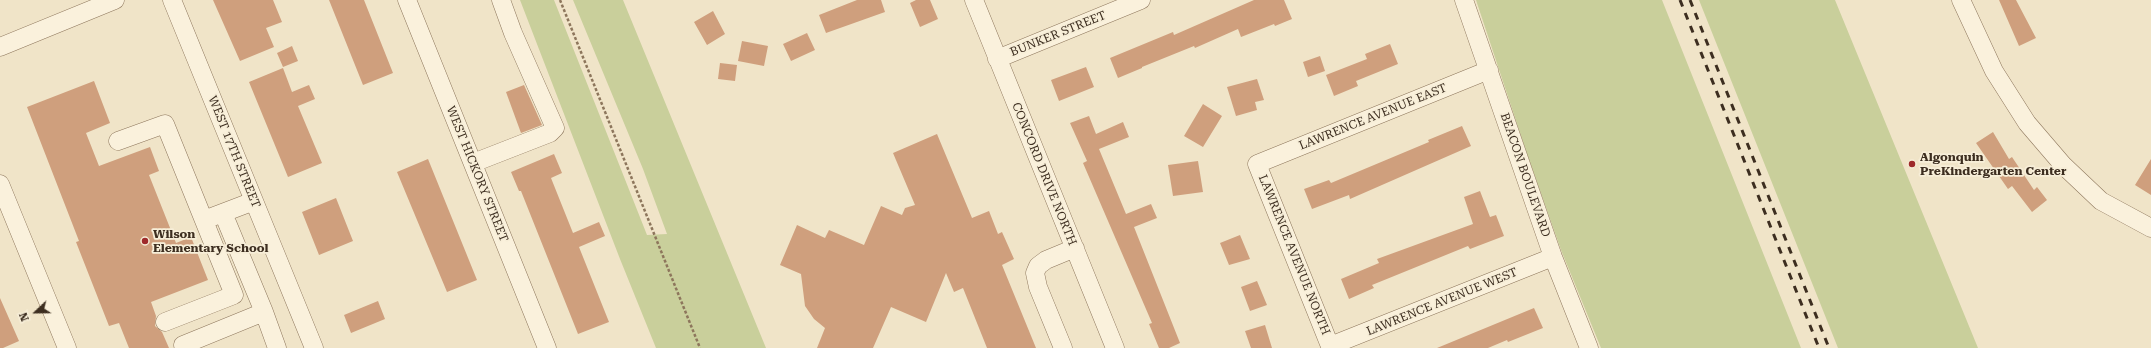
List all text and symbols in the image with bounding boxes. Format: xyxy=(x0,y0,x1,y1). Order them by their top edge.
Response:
street label: BUNKER STREET xyxy=(1008,8,1108,60)
street label: LAWRENCE AVENUE EAST xyxy=(1297,81,1449,153)
street label: WEST 17TH STREET xyxy=(205,94,263,210)
street label: CONCORD DRIVE NORTH xyxy=(1009,100,1079,248)
street label: WEST HICKORY STREET xyxy=(443,104,511,244)
street label: BEACON BOULEVARD xyxy=(1497,111,1553,239)
place label: Algonquin PreKindergarten Center xyxy=(1920,150,2066,178)
marker: Algonquin PreKindergarten Center xyxy=(1907,159,1917,169)
street label: LAWRENCE AVENUE NORTH xyxy=(1255,173,1333,337)
place label: Wilson Elementary School xyxy=(153,227,268,255)
marker: Wilson Elementary School xyxy=(140,236,150,246)
street label: LAWRENCE AVENUE WEST xyxy=(1364,265,1520,339)
north arrow xyxy=(16,292,56,332)
text: N xyxy=(17,310,32,323)

